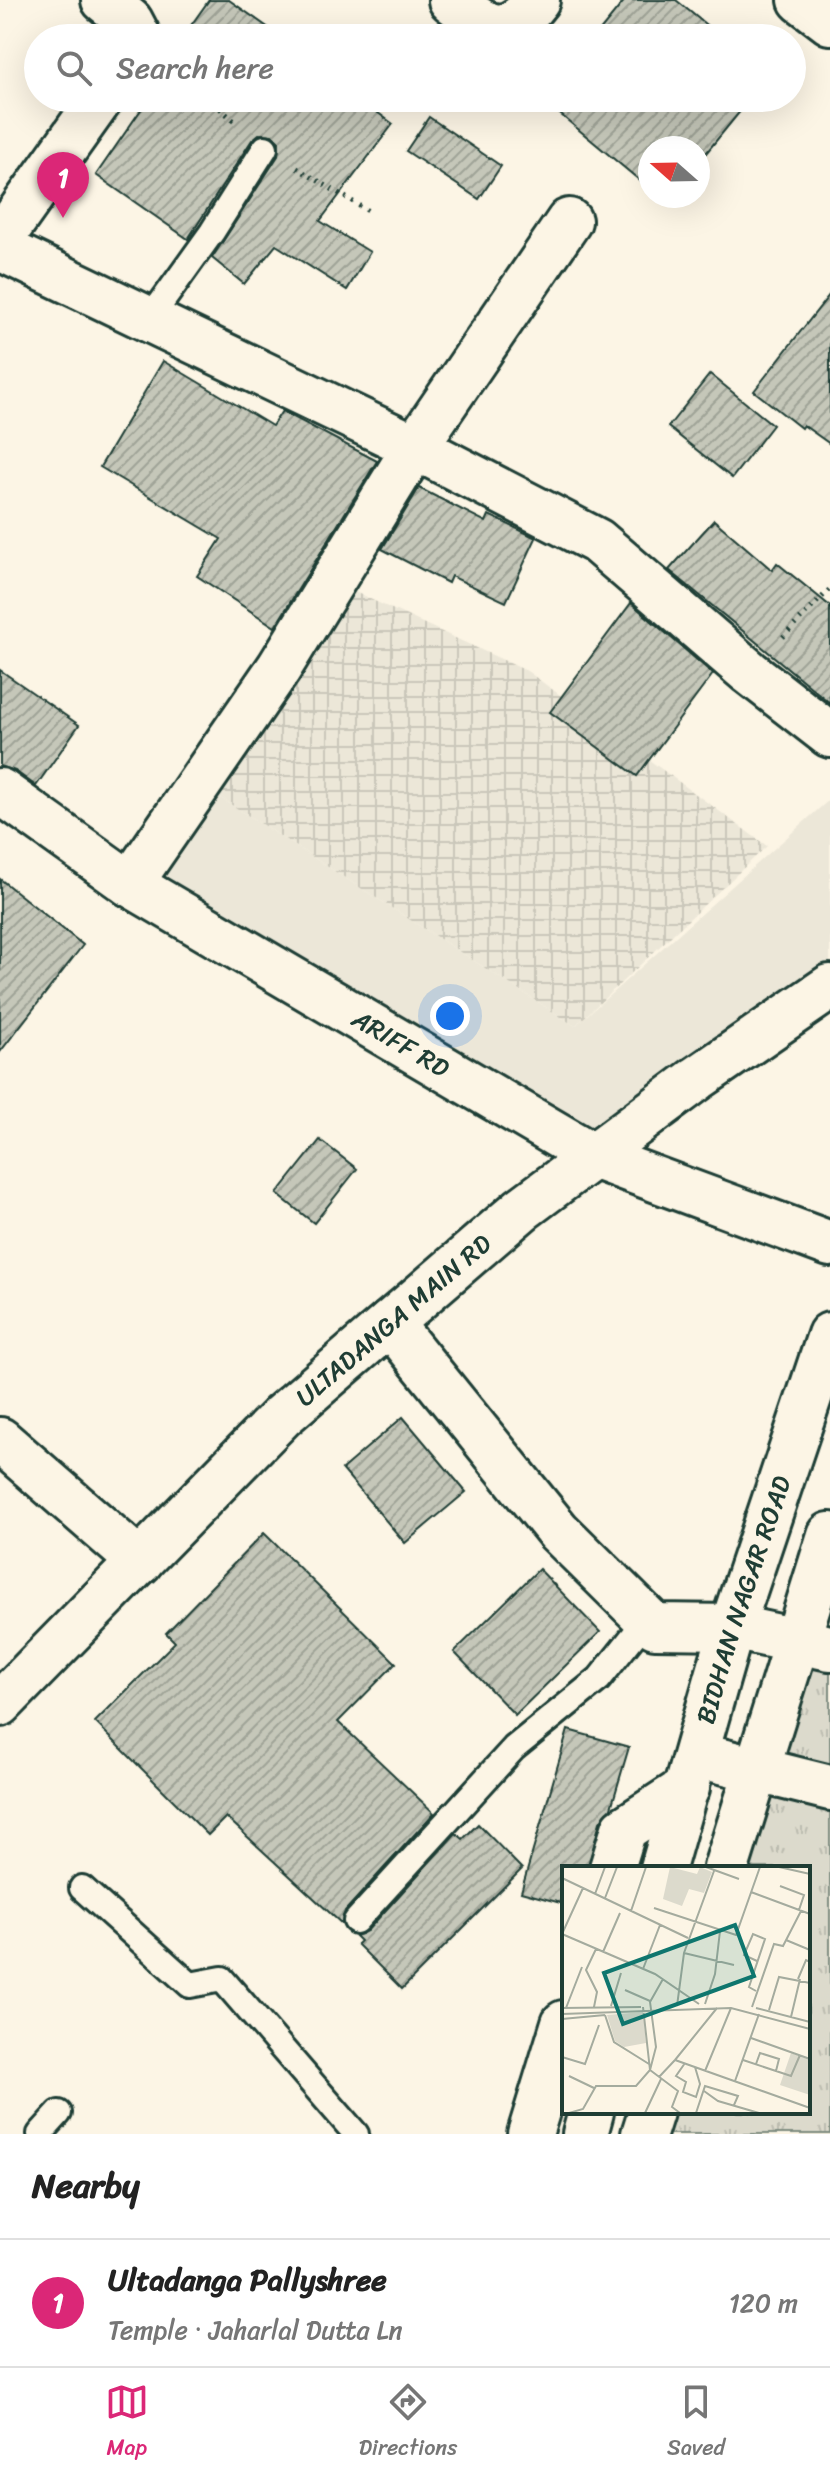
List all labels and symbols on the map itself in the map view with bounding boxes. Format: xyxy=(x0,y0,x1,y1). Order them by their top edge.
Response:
north arrow xyxy=(638,136,710,208)
pin: 1 xyxy=(37,152,89,218)
street label: ARIFF RD xyxy=(342,996,459,1090)
your location xyxy=(430,996,470,1036)
street label: ULTADANGA MAIN RD xyxy=(284,1221,502,1418)
street label: BIDHAN NAGAR ROAD xyxy=(682,1469,804,1729)
inset map xyxy=(562,1866,810,2114)

